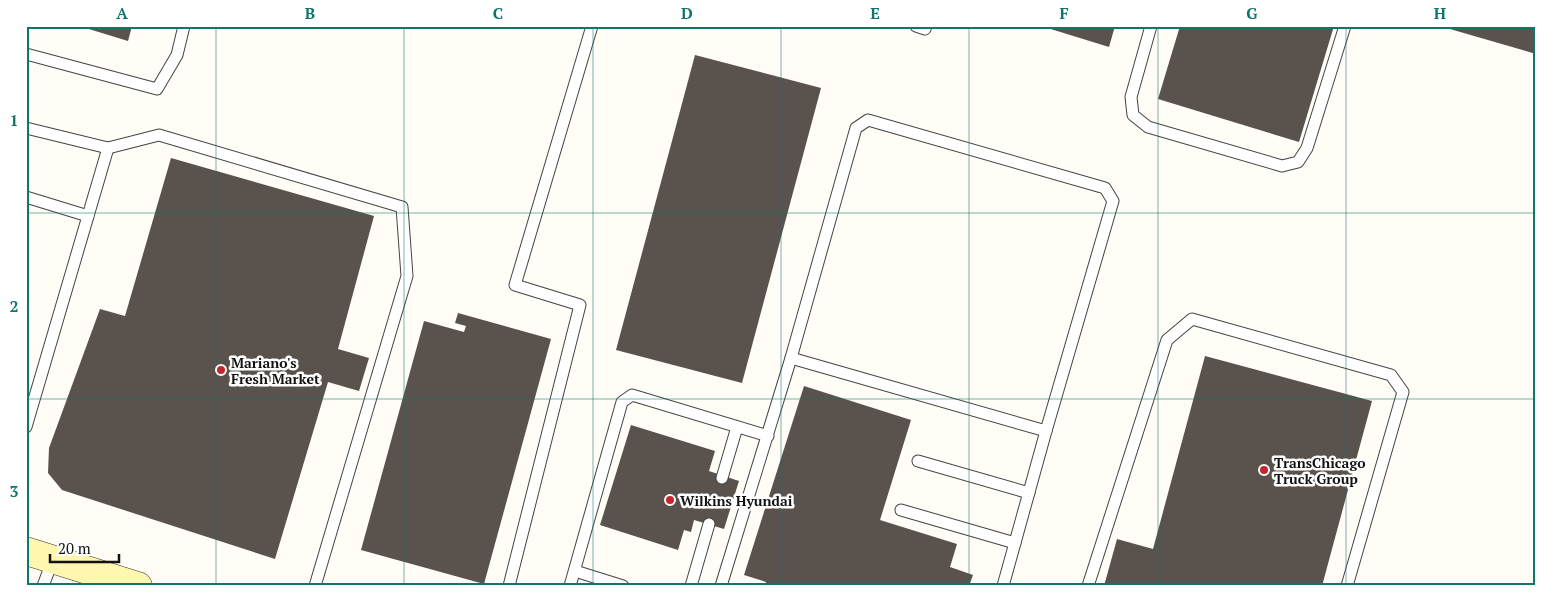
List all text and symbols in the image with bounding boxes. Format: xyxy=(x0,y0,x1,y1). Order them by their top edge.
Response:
text: A xyxy=(116,2,128,24)
text: B xyxy=(305,2,315,24)
text: C xyxy=(493,2,503,24)
text: D xyxy=(681,2,693,24)
text: E xyxy=(870,2,880,24)
text: F xyxy=(1059,2,1069,24)
text: G xyxy=(1246,2,1258,24)
text: H xyxy=(1434,2,1446,24)
text: 1 xyxy=(9,109,19,131)
text: 2 xyxy=(9,295,19,317)
place label: Mariano's Fresh Market xyxy=(231,353,320,388)
marker: Mariano's Fresh Market xyxy=(215,364,227,376)
place label: TransChicago Truck Group xyxy=(1274,453,1366,488)
marker: TransChicago Truck Group xyxy=(1258,464,1270,476)
text: 3 xyxy=(9,480,19,502)
place label: Wilkins Hyundai xyxy=(680,491,793,510)
marker: Wilkins Hyundai xyxy=(664,494,676,506)
scale bar xyxy=(50,532,119,564)
text: 20 m xyxy=(58,538,91,558)

